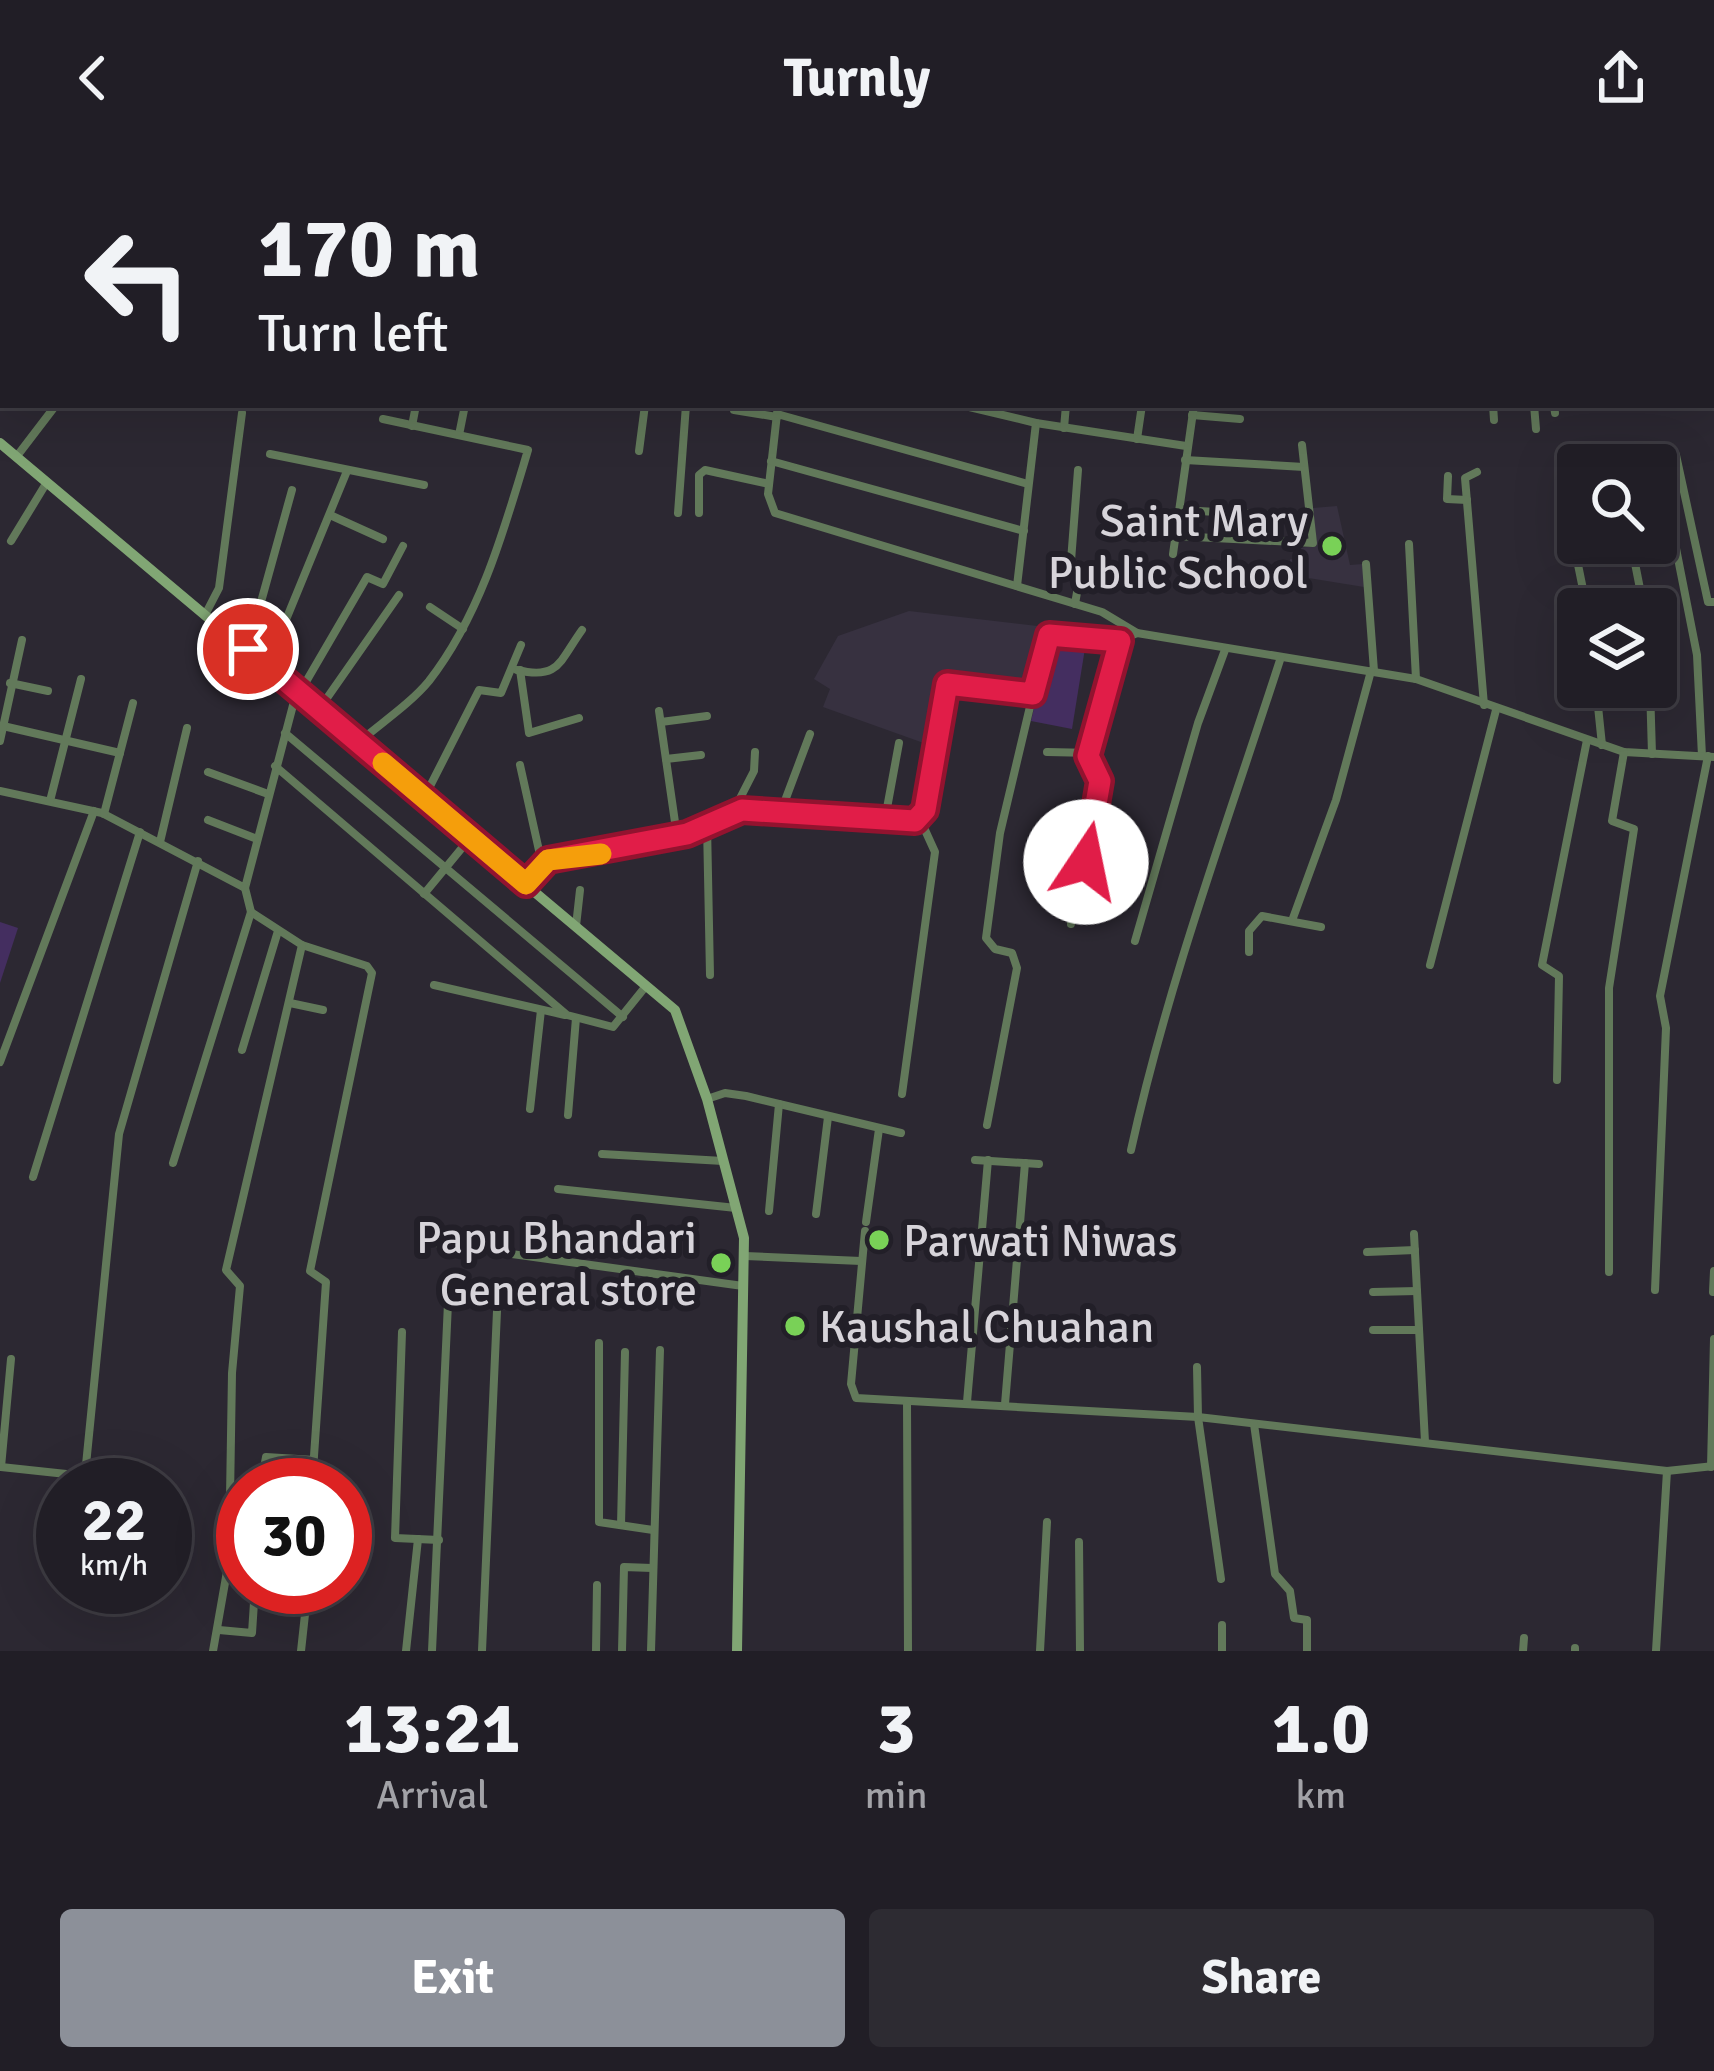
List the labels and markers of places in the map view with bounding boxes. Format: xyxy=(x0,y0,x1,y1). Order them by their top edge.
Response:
place label: Saint Mary Public School xyxy=(1048,494,1308,601)
marker: Saint Mary Public School xyxy=(1319,533,1345,559)
pin xyxy=(197,598,299,700)
place label: Papu Bhandari General store xyxy=(416,1211,697,1318)
place label: Parwati Niwas xyxy=(903,1214,1177,1269)
marker: Parwati Niwas xyxy=(866,1227,892,1253)
marker: Papu Bhandari General store xyxy=(708,1250,734,1276)
place label: Kaushal Chuahan xyxy=(819,1300,1154,1355)
marker: Kaushal Chuahan xyxy=(782,1313,808,1339)

